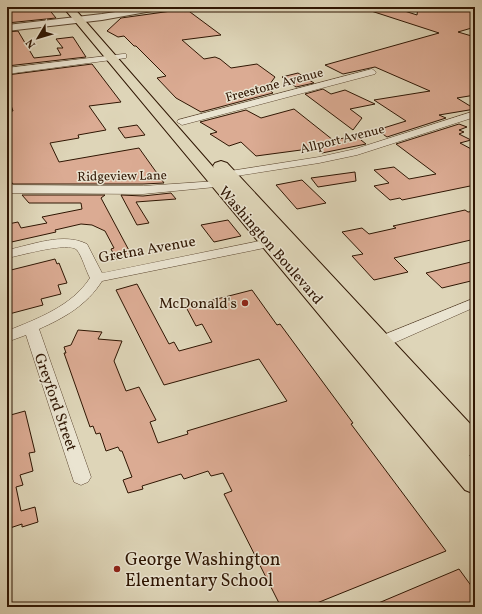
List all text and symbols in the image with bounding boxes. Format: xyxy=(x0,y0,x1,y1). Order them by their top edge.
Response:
north arrow xyxy=(18,18,58,58)
text: N xyxy=(23,35,40,51)
street label: Freestone Avenue xyxy=(224,64,325,108)
street label: Allport Avenue xyxy=(298,121,387,159)
street label: Ridgeview Lane xyxy=(77,167,167,187)
street label: Washington Boulevard xyxy=(213,182,327,310)
street label: Gretna Avenue xyxy=(97,232,197,269)
place label: McDonald's xyxy=(159,294,237,315)
marker: McDonald's xyxy=(240,298,250,308)
street label: Greyford Street xyxy=(28,351,81,454)
place label: George Washington Elementary School xyxy=(125,548,281,594)
marker: George Washington Elementary School xyxy=(112,564,122,574)

